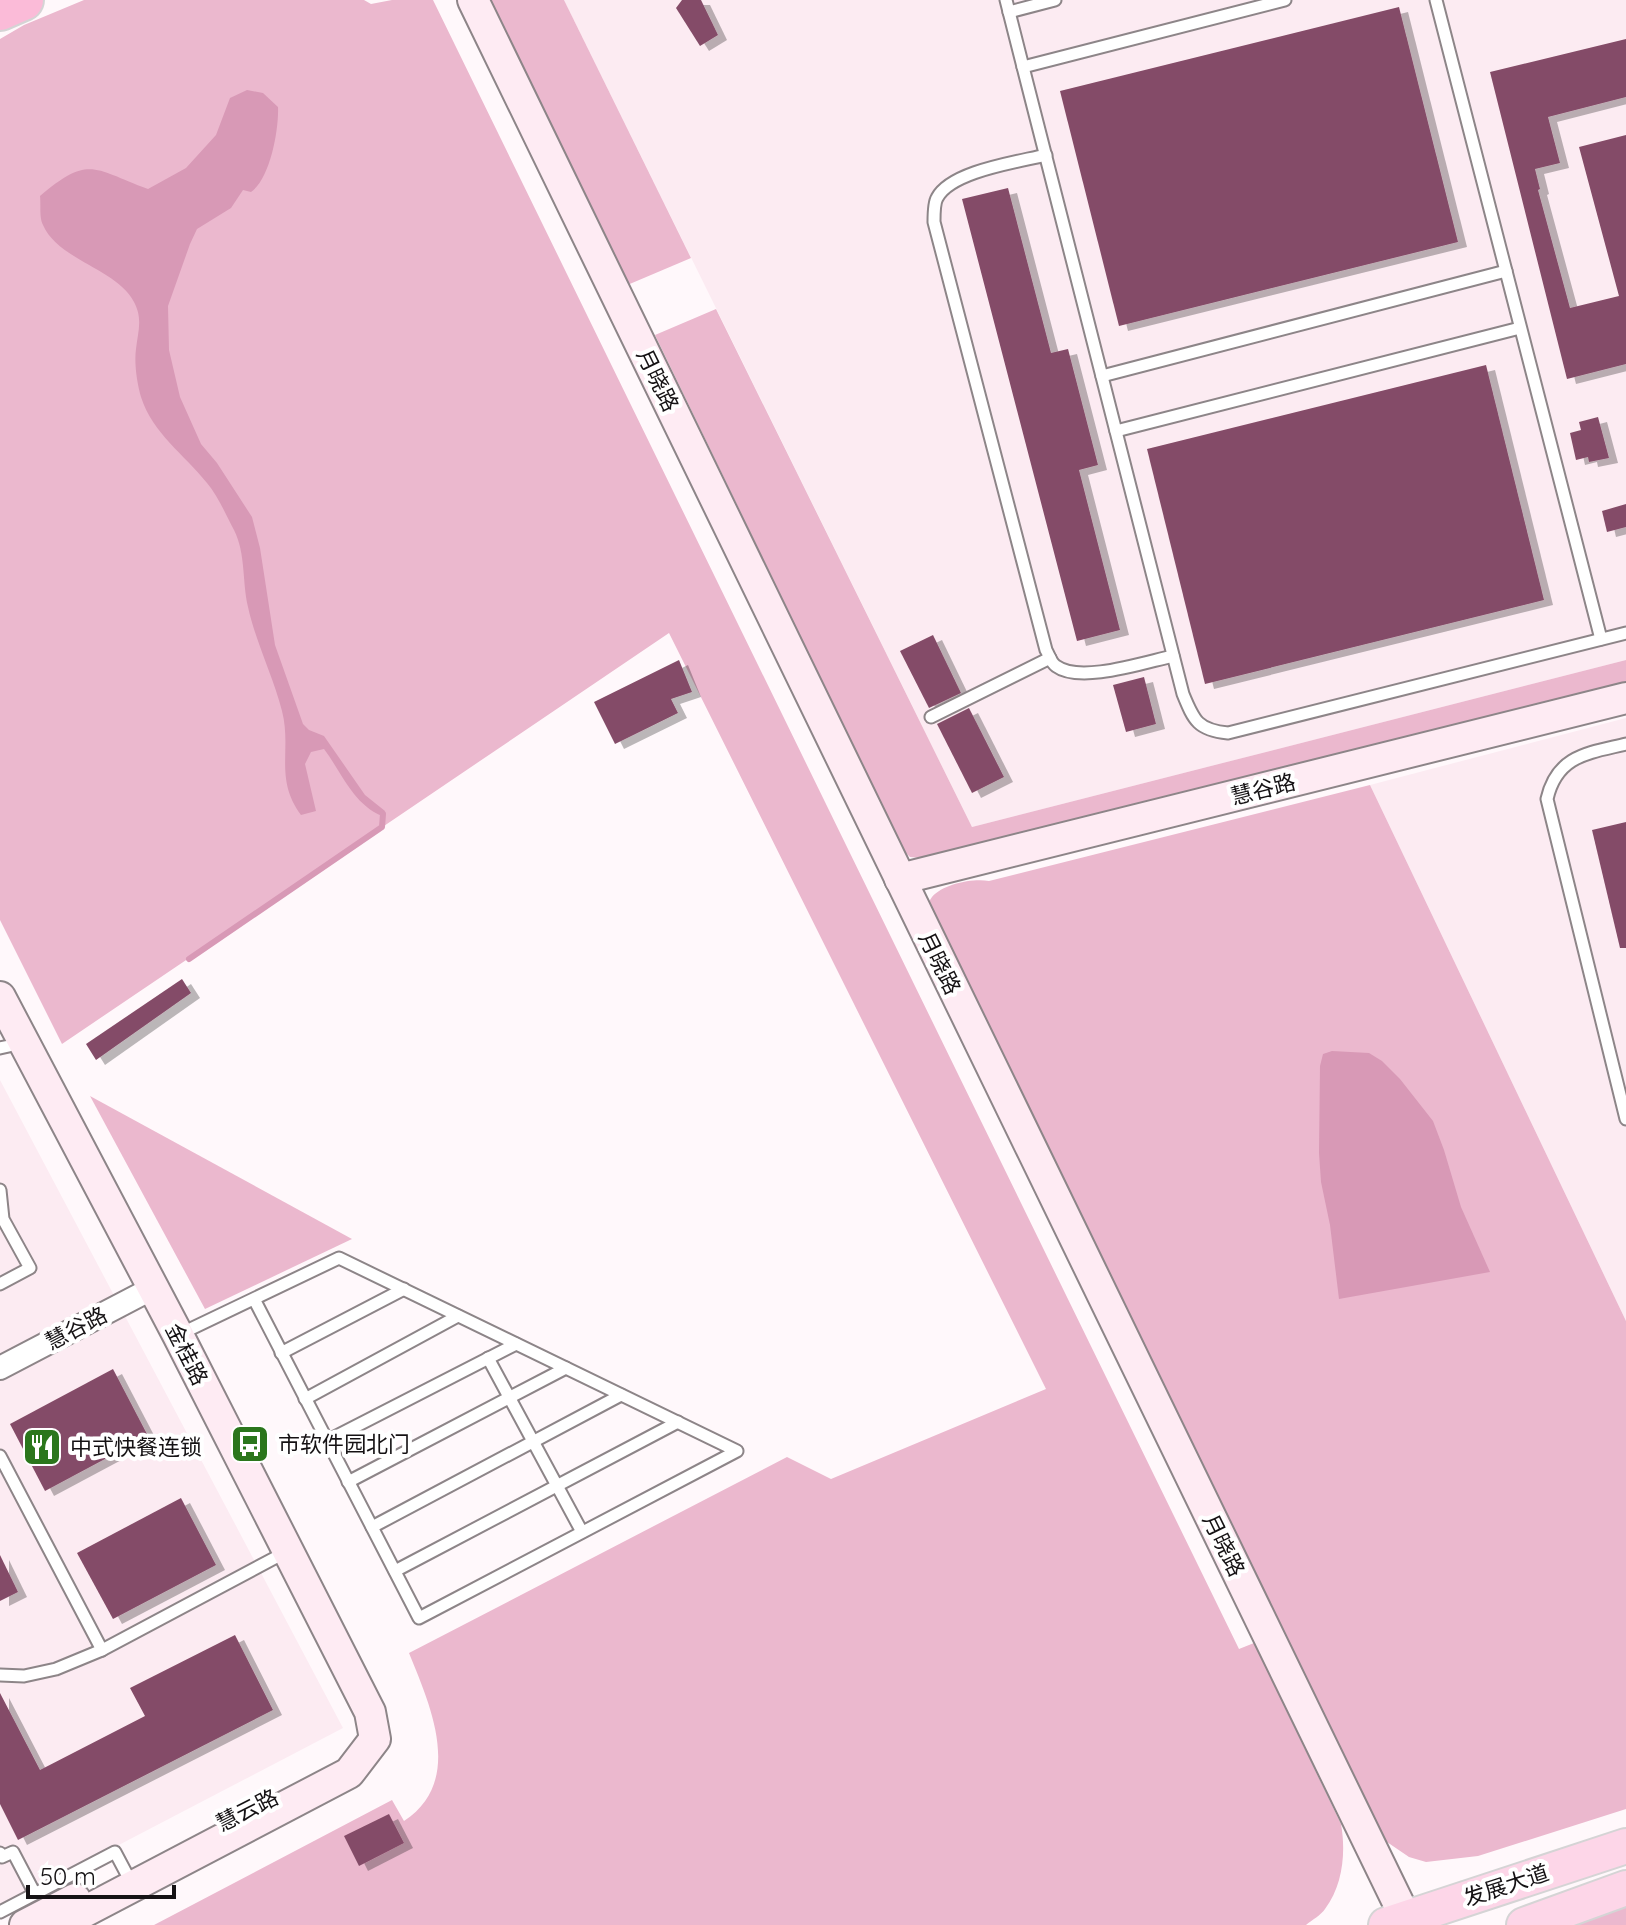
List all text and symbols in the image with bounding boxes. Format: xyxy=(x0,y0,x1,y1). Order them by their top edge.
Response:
street label: 月晓路 xyxy=(631,344,685,416)
street label: 慧谷路 xyxy=(1228,767,1298,811)
street label: 月晓路 xyxy=(913,927,967,999)
street label: 慧谷路 xyxy=(40,1300,112,1356)
street label: 金桂路 xyxy=(160,1318,214,1390)
bus stop icon: 市软件园北门 xyxy=(229,1423,271,1465)
restaurant icon: 中式快餐连锁 xyxy=(21,1426,63,1468)
place label: 市软件园北门 xyxy=(278,1430,410,1458)
place label: 中式快餐连锁 xyxy=(70,1433,202,1461)
street label: 月晓路 xyxy=(1197,1509,1251,1581)
street label: 慧云路 xyxy=(211,1783,283,1837)
scale bar xyxy=(28,1849,174,1899)
street label: 发展大道 xyxy=(1460,1858,1552,1912)
text: 50 m xyxy=(40,1861,96,1891)

